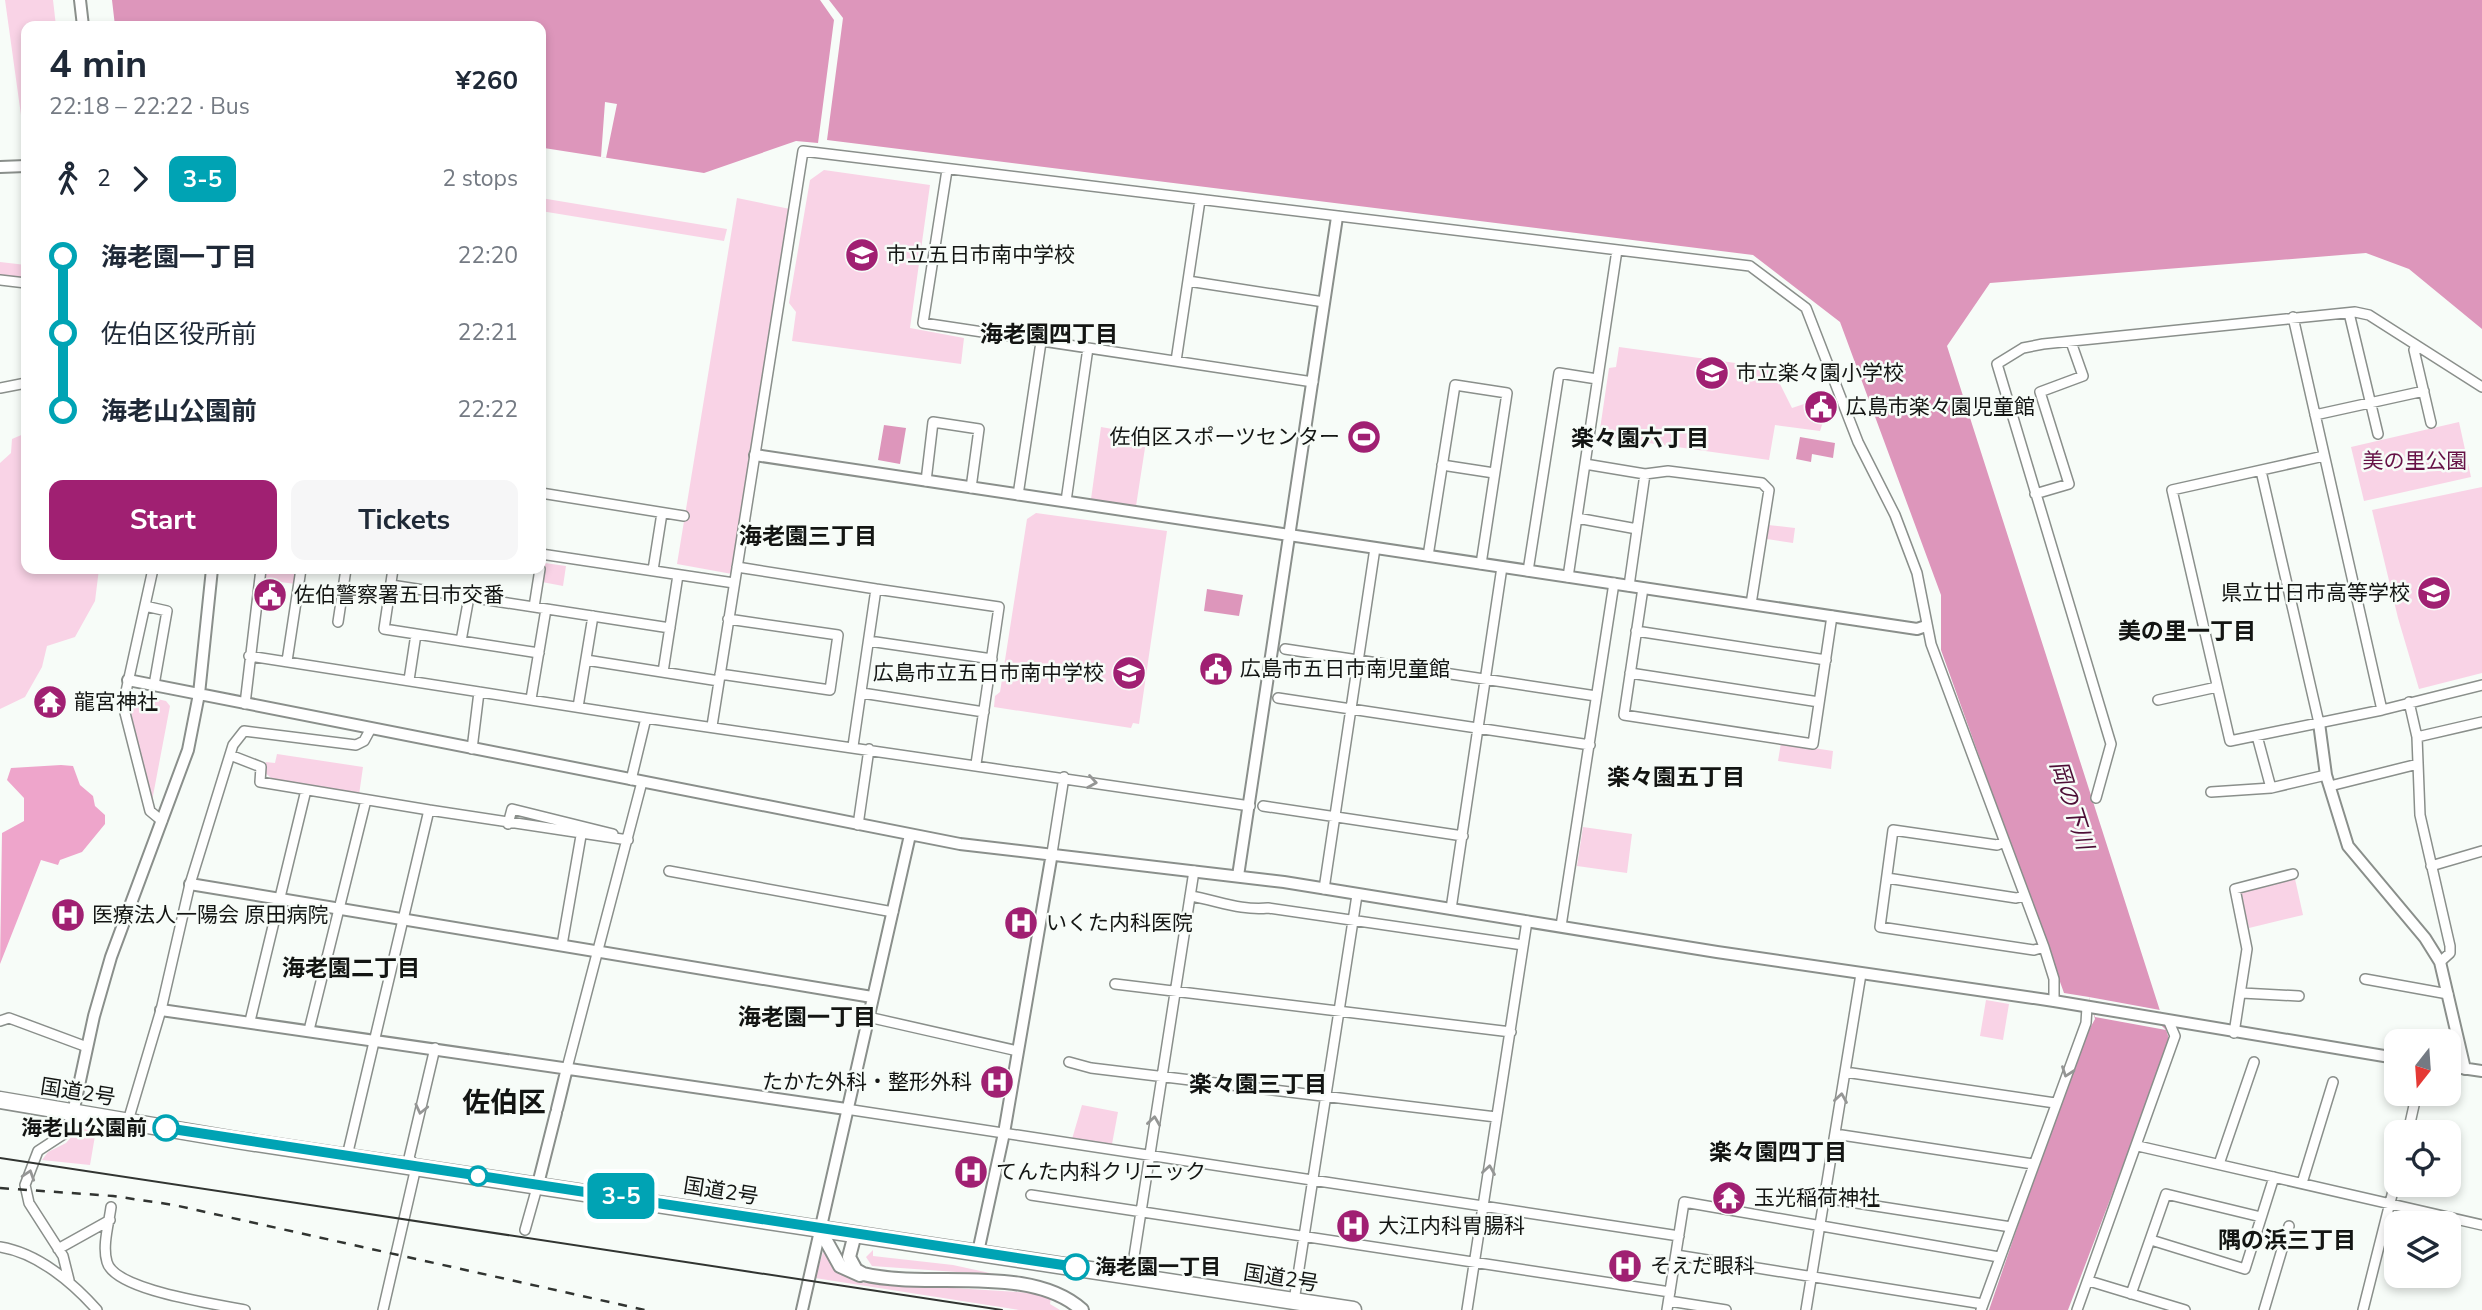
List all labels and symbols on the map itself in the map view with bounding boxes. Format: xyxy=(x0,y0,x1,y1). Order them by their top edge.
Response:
school or university icon: 市立五日市南中学校 xyxy=(843,236,881,274)
place label: 市立五日市南中学校 xyxy=(886,241,1075,269)
district label: 海老園四丁目 xyxy=(980,319,1118,350)
school or university icon: 市立楽々園小学校 xyxy=(1693,354,1731,392)
place label: 市立楽々園小学校 xyxy=(1736,359,1904,387)
public building icon: 広島市楽々園児童館 xyxy=(1802,388,1840,426)
place label: 広島市楽々園児童館 xyxy=(1846,393,2035,421)
sports icon: 佐伯区スポーツセンター xyxy=(1345,418,1383,456)
place label: 佐伯区スポーツセンター xyxy=(1109,423,1340,451)
district label: 楽々園六丁目 xyxy=(1571,423,1709,454)
park label: 美の里公園 xyxy=(2363,447,2468,475)
district label: 海老園三丁目 xyxy=(739,521,877,552)
school or university icon: 県立廿日市高等学校 xyxy=(2415,574,2453,612)
public building icon: 佐伯警察署五日市交番 xyxy=(251,576,289,614)
place label: 県立廿日市高等学校 xyxy=(2221,579,2410,607)
place label: 佐伯警察署五日市交番 xyxy=(294,581,504,609)
district label: 美の里一丁目 xyxy=(2118,616,2256,647)
public building icon: 広島市五日市南児童館 xyxy=(1197,650,1235,688)
school or university icon: 広島市立五日市南中学校 xyxy=(1110,654,1148,692)
place label: 広島市五日市南児童館 xyxy=(1240,655,1450,683)
place label: 広島市立五日市南中学校 xyxy=(873,659,1104,687)
temple icon: 龍宮神社 xyxy=(31,683,69,721)
place label: 龍宮神社 xyxy=(74,688,158,716)
water label: 岡の下川 xyxy=(2043,757,2101,857)
district label: 楽々園五丁目 xyxy=(1607,762,1745,793)
one-way arrow xyxy=(1086,774,1098,789)
hospital icon: 医療法人一陽会 原田病院 xyxy=(49,896,87,934)
place label: 医療法人一陽会 原田病院 xyxy=(92,901,328,929)
hospital icon: いくた内科医院 xyxy=(1002,904,1040,942)
place label: いくた内科医院 xyxy=(1046,909,1193,937)
district label: 海老園二丁目 xyxy=(282,953,420,984)
district label: 海老園一丁目 xyxy=(738,1002,876,1033)
north arrow xyxy=(2384,1029,2460,1106)
hospital icon: たかた外科・整形外科 xyxy=(978,1063,1016,1101)
one-way arrow xyxy=(2061,1065,2075,1077)
place label: たかた外科・整形外科 xyxy=(762,1068,972,1096)
district label: 楽々園三丁目 xyxy=(1189,1069,1327,1100)
street label: 国道2号 xyxy=(38,1072,118,1112)
district label: 佐伯区 xyxy=(462,1084,546,1122)
one-way arrow xyxy=(1833,1092,1848,1103)
one-way arrow xyxy=(415,1103,429,1115)
place label: 海老山公園前 xyxy=(21,1114,147,1142)
marker: 海老山公園前 xyxy=(153,1115,179,1141)
one-way arrow xyxy=(1147,1115,1162,1127)
district label: 楽々園四丁目 xyxy=(1709,1137,1847,1168)
hospital icon: てんた内科クリニック xyxy=(952,1153,990,1191)
place label: てんた内科クリニック xyxy=(996,1158,1206,1186)
one-way arrow xyxy=(1481,1164,1496,1176)
unlabelled marker xyxy=(468,1166,488,1186)
one-way arrow xyxy=(20,1169,35,1181)
street label: 国道2号 xyxy=(681,1171,761,1211)
line badge: 3-5 xyxy=(581,1173,661,1219)
temple icon: 玉光稲荷神社 xyxy=(1710,1179,1748,1217)
place label: 玉光稲荷神社 xyxy=(1754,1184,1880,1212)
hospital icon: 大江内科胃腸科 xyxy=(1334,1207,1372,1245)
place label: 大江内科胃腸科 xyxy=(1378,1212,1525,1240)
district label: 隅の浜三丁目 xyxy=(2218,1225,2356,1256)
hospital icon: そえだ眼科 xyxy=(1606,1247,1644,1285)
place label: そえだ眼科 xyxy=(1650,1252,1755,1280)
place label: 海老園一丁目 xyxy=(1095,1253,1221,1281)
marker: 海老園一丁目 xyxy=(1063,1254,1089,1280)
street label: 国道2号 xyxy=(1241,1258,1321,1298)

